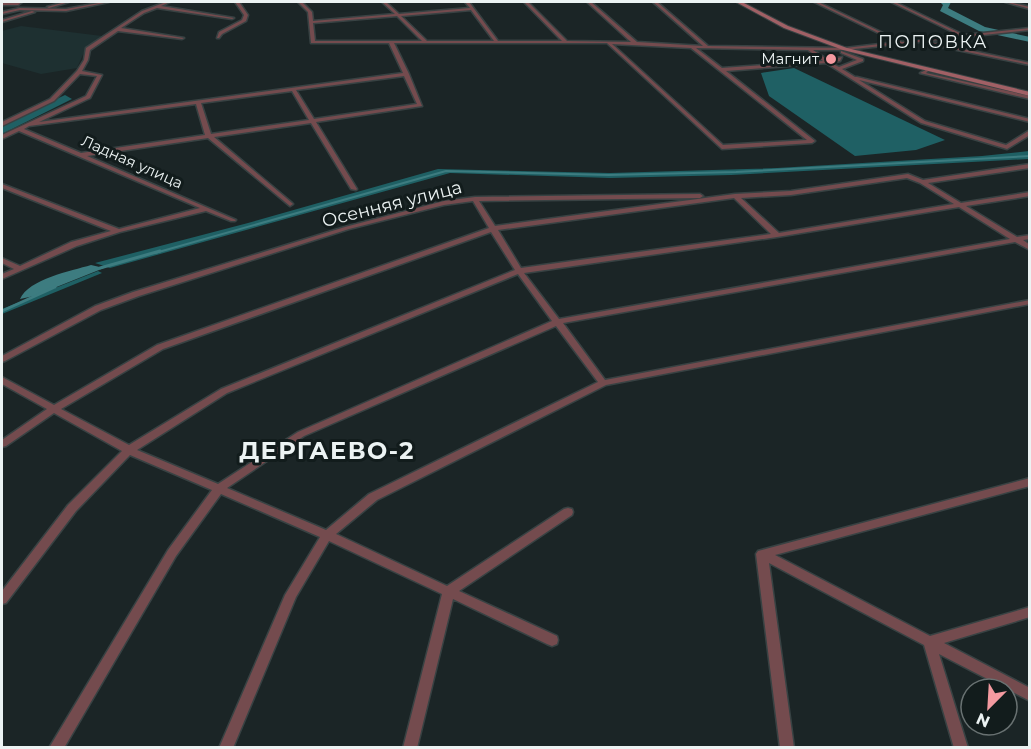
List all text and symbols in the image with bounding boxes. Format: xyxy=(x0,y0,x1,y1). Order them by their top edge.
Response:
district label: ПОПОВКА xyxy=(878,31,988,53)
place label: Магнит xyxy=(761,49,820,68)
marker: Магнит xyxy=(824,52,838,66)
street label: Ладная улица xyxy=(79,131,186,192)
street label: Осенняя улица xyxy=(320,176,464,232)
district label: ДЕРГАЕВО-2 xyxy=(239,436,415,465)
north arrow xyxy=(959,677,1019,737)
text: N xyxy=(973,709,993,732)

